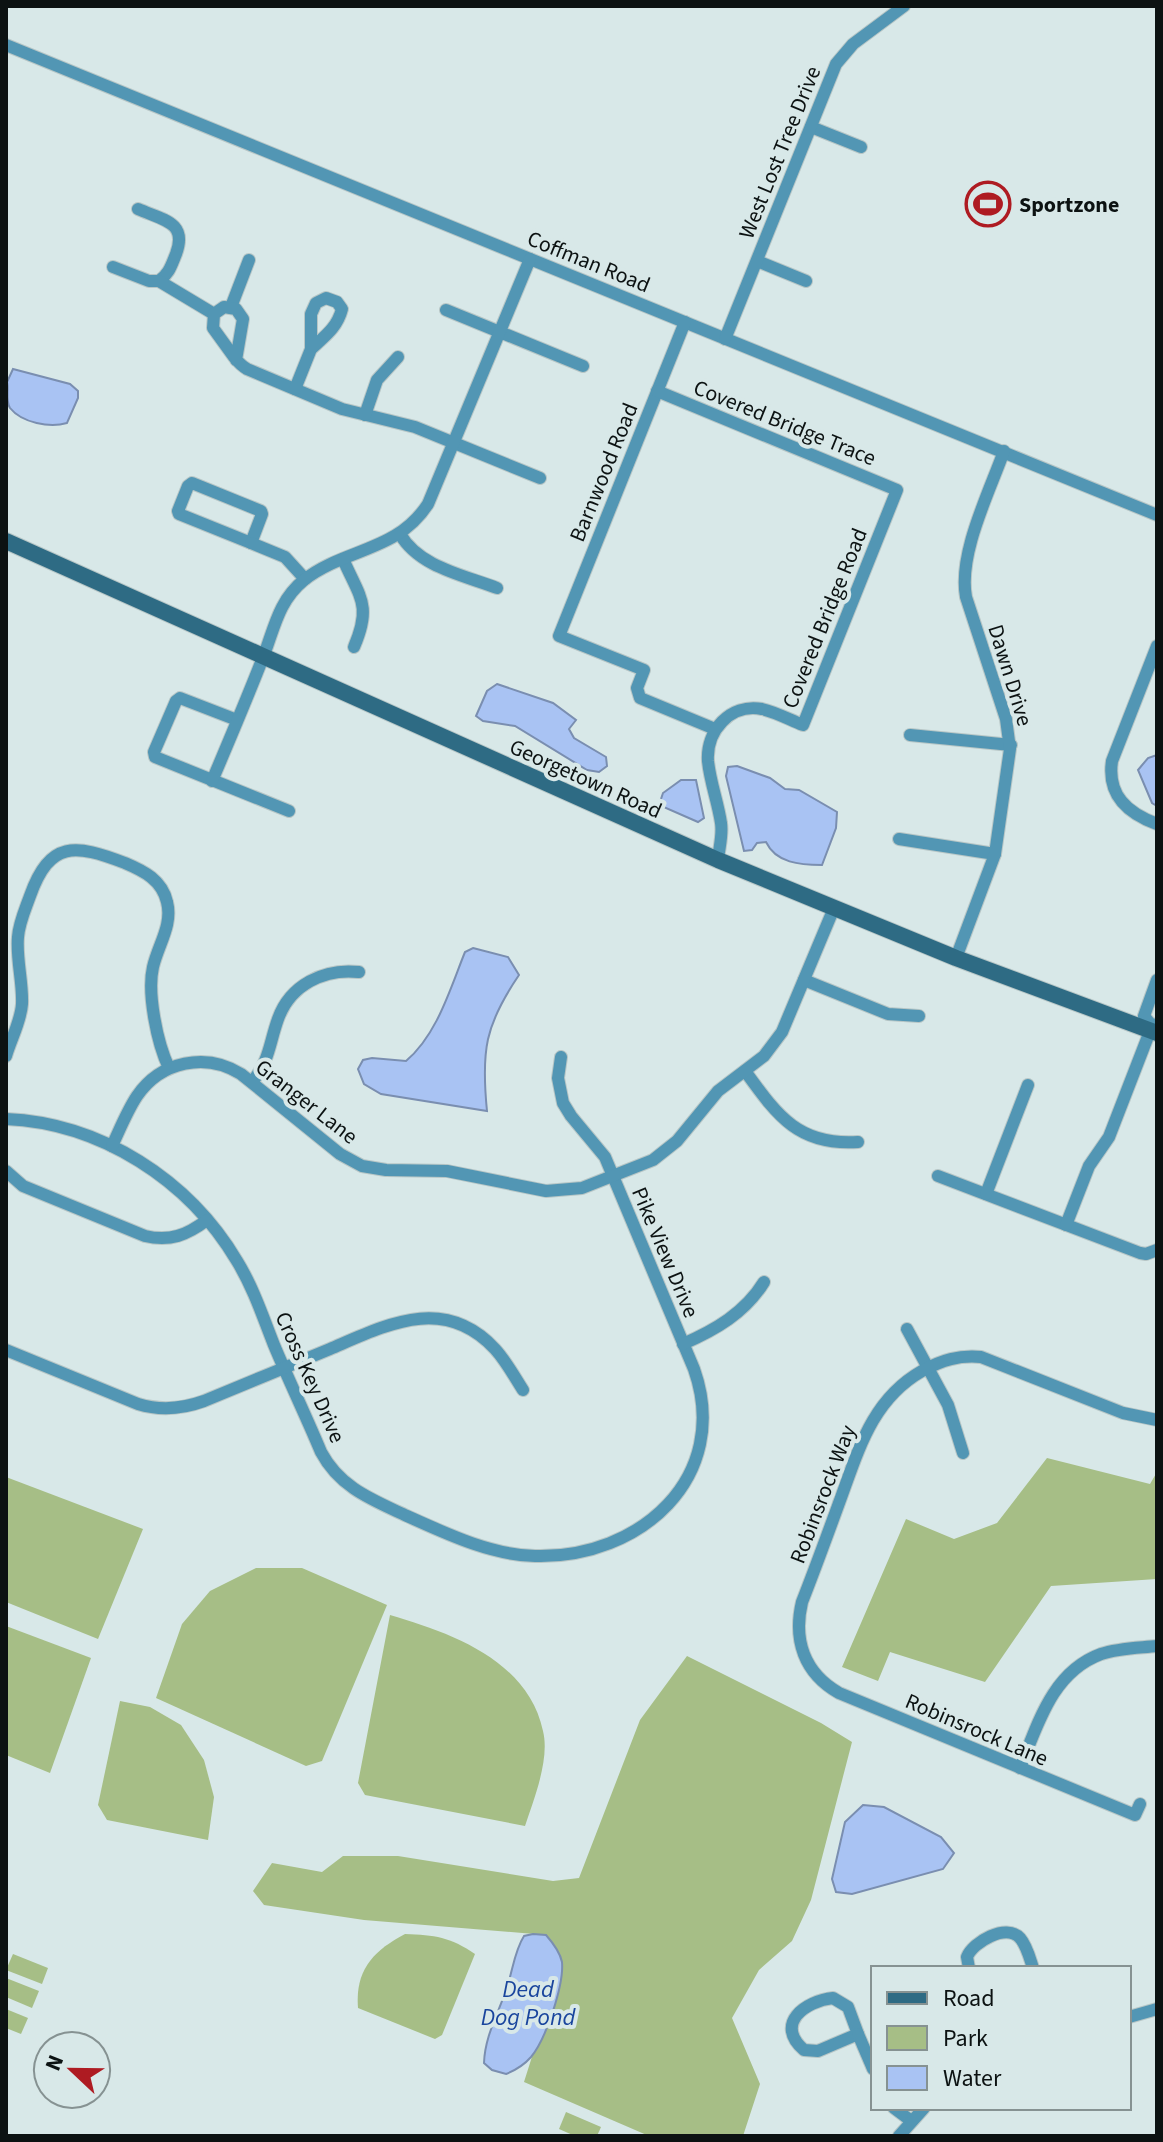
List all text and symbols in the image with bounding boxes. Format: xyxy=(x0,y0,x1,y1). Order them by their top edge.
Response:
street label: West Lost Tree Drive xyxy=(731,61,829,244)
sports icon: Sportzone xyxy=(964,180,1012,228)
place label: Sportzone xyxy=(1019,189,1119,221)
street label: Coffman Road xyxy=(522,223,655,301)
street label: Covered Bridge Trace xyxy=(689,372,881,474)
street label: Barnwood Road xyxy=(562,398,646,547)
street label: Covered Bridge Road xyxy=(774,523,876,713)
street label: Dawn Drive xyxy=(979,621,1041,730)
street label: Georgetown Road xyxy=(504,731,667,827)
street label: Granger Lane xyxy=(248,1052,364,1152)
street label: Pike View Drive xyxy=(623,1182,707,1323)
street label: Cross Key Drive xyxy=(267,1307,353,1448)
street label: Robinsrock Way xyxy=(782,1420,864,1568)
street label: Robinsrock Lane xyxy=(900,1685,1053,1774)
legend xyxy=(871,1966,1131,2110)
water label: Dead Dog Pond xyxy=(481,1972,577,2035)
text: Road xyxy=(943,1981,995,2016)
text: Park xyxy=(943,2021,988,2056)
north arrow xyxy=(32,2030,112,2110)
text: N xyxy=(37,2050,72,2076)
text: Water xyxy=(943,2061,1002,2096)

